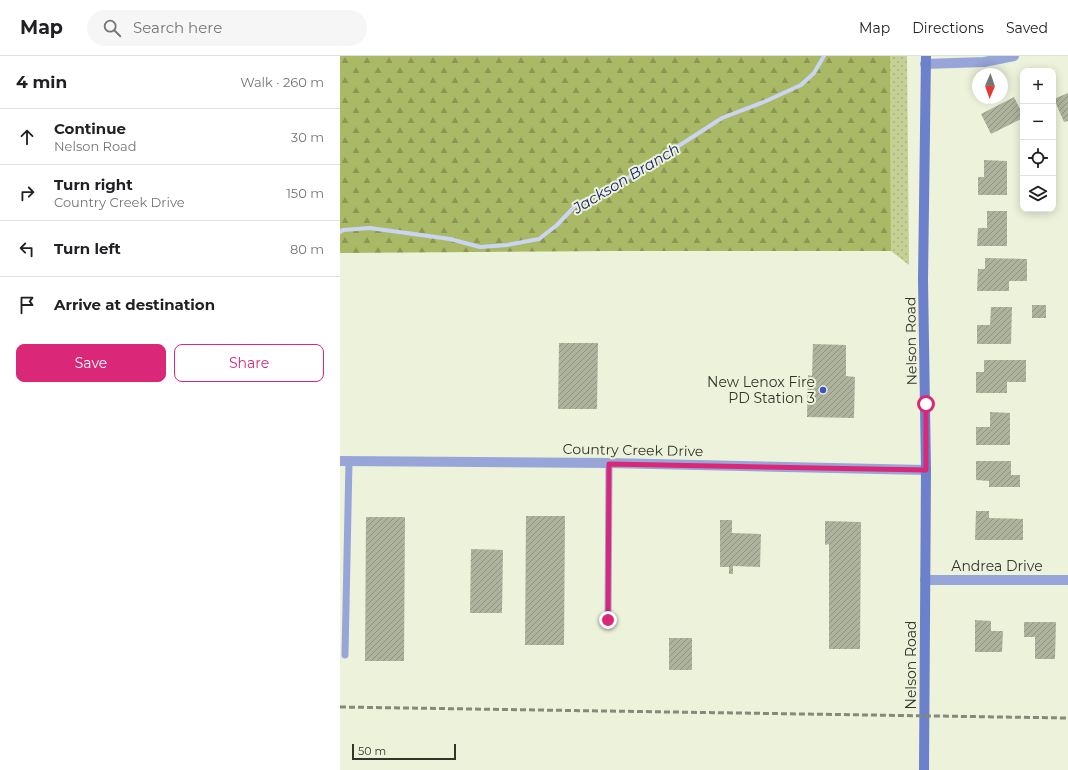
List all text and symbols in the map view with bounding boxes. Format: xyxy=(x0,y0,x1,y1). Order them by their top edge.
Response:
search box xyxy=(87,10,367,46)
text: Map xyxy=(20,16,63,39)
icon: search xyxy=(101,17,123,39)
text: Search here xyxy=(133,18,222,37)
text: Map xyxy=(859,19,890,37)
text: Directions xyxy=(912,19,984,37)
text: Saved xyxy=(1006,19,1048,37)
north arrow xyxy=(972,68,1008,104)
map controls xyxy=(1020,68,1056,212)
button: + xyxy=(1020,68,1056,104)
text: 4 min xyxy=(16,72,67,92)
text: Walk · 260 m xyxy=(240,74,324,90)
button: − xyxy=(1020,104,1056,140)
text: Continue xyxy=(54,119,126,138)
icon: ahead xyxy=(16,126,38,148)
text: 30 m xyxy=(291,129,324,145)
text: Nelson Road xyxy=(54,138,137,154)
water label: Jackson Branch xyxy=(568,139,683,218)
button: locate xyxy=(1020,140,1056,176)
text: Turn right xyxy=(54,175,133,194)
button: layers xyxy=(1020,176,1056,212)
icon: right xyxy=(16,182,38,204)
text: 150 m xyxy=(286,185,324,201)
text: Country Creek Drive xyxy=(54,194,185,210)
icon: left xyxy=(16,238,38,260)
text: Turn left xyxy=(54,239,121,258)
text: 80 m xyxy=(290,241,324,257)
icon: arrive xyxy=(16,294,38,316)
text: Arrive at destination xyxy=(54,295,215,314)
street label: Nelson Road xyxy=(901,296,921,386)
button: Save xyxy=(16,344,166,382)
button: Share xyxy=(174,344,324,382)
place label: New Lenox Fire PD Station 3 xyxy=(707,373,815,407)
marker: New Lenox Fire PD Station 3 xyxy=(818,385,828,395)
route start xyxy=(917,395,935,413)
street label: Country Creek Drive xyxy=(562,440,704,460)
street label: Andrea Drive xyxy=(951,557,1043,575)
route end xyxy=(599,611,617,629)
street label: Nelson Road xyxy=(902,621,920,709)
scale bar xyxy=(352,742,456,761)
text: 50 m xyxy=(358,744,386,758)

